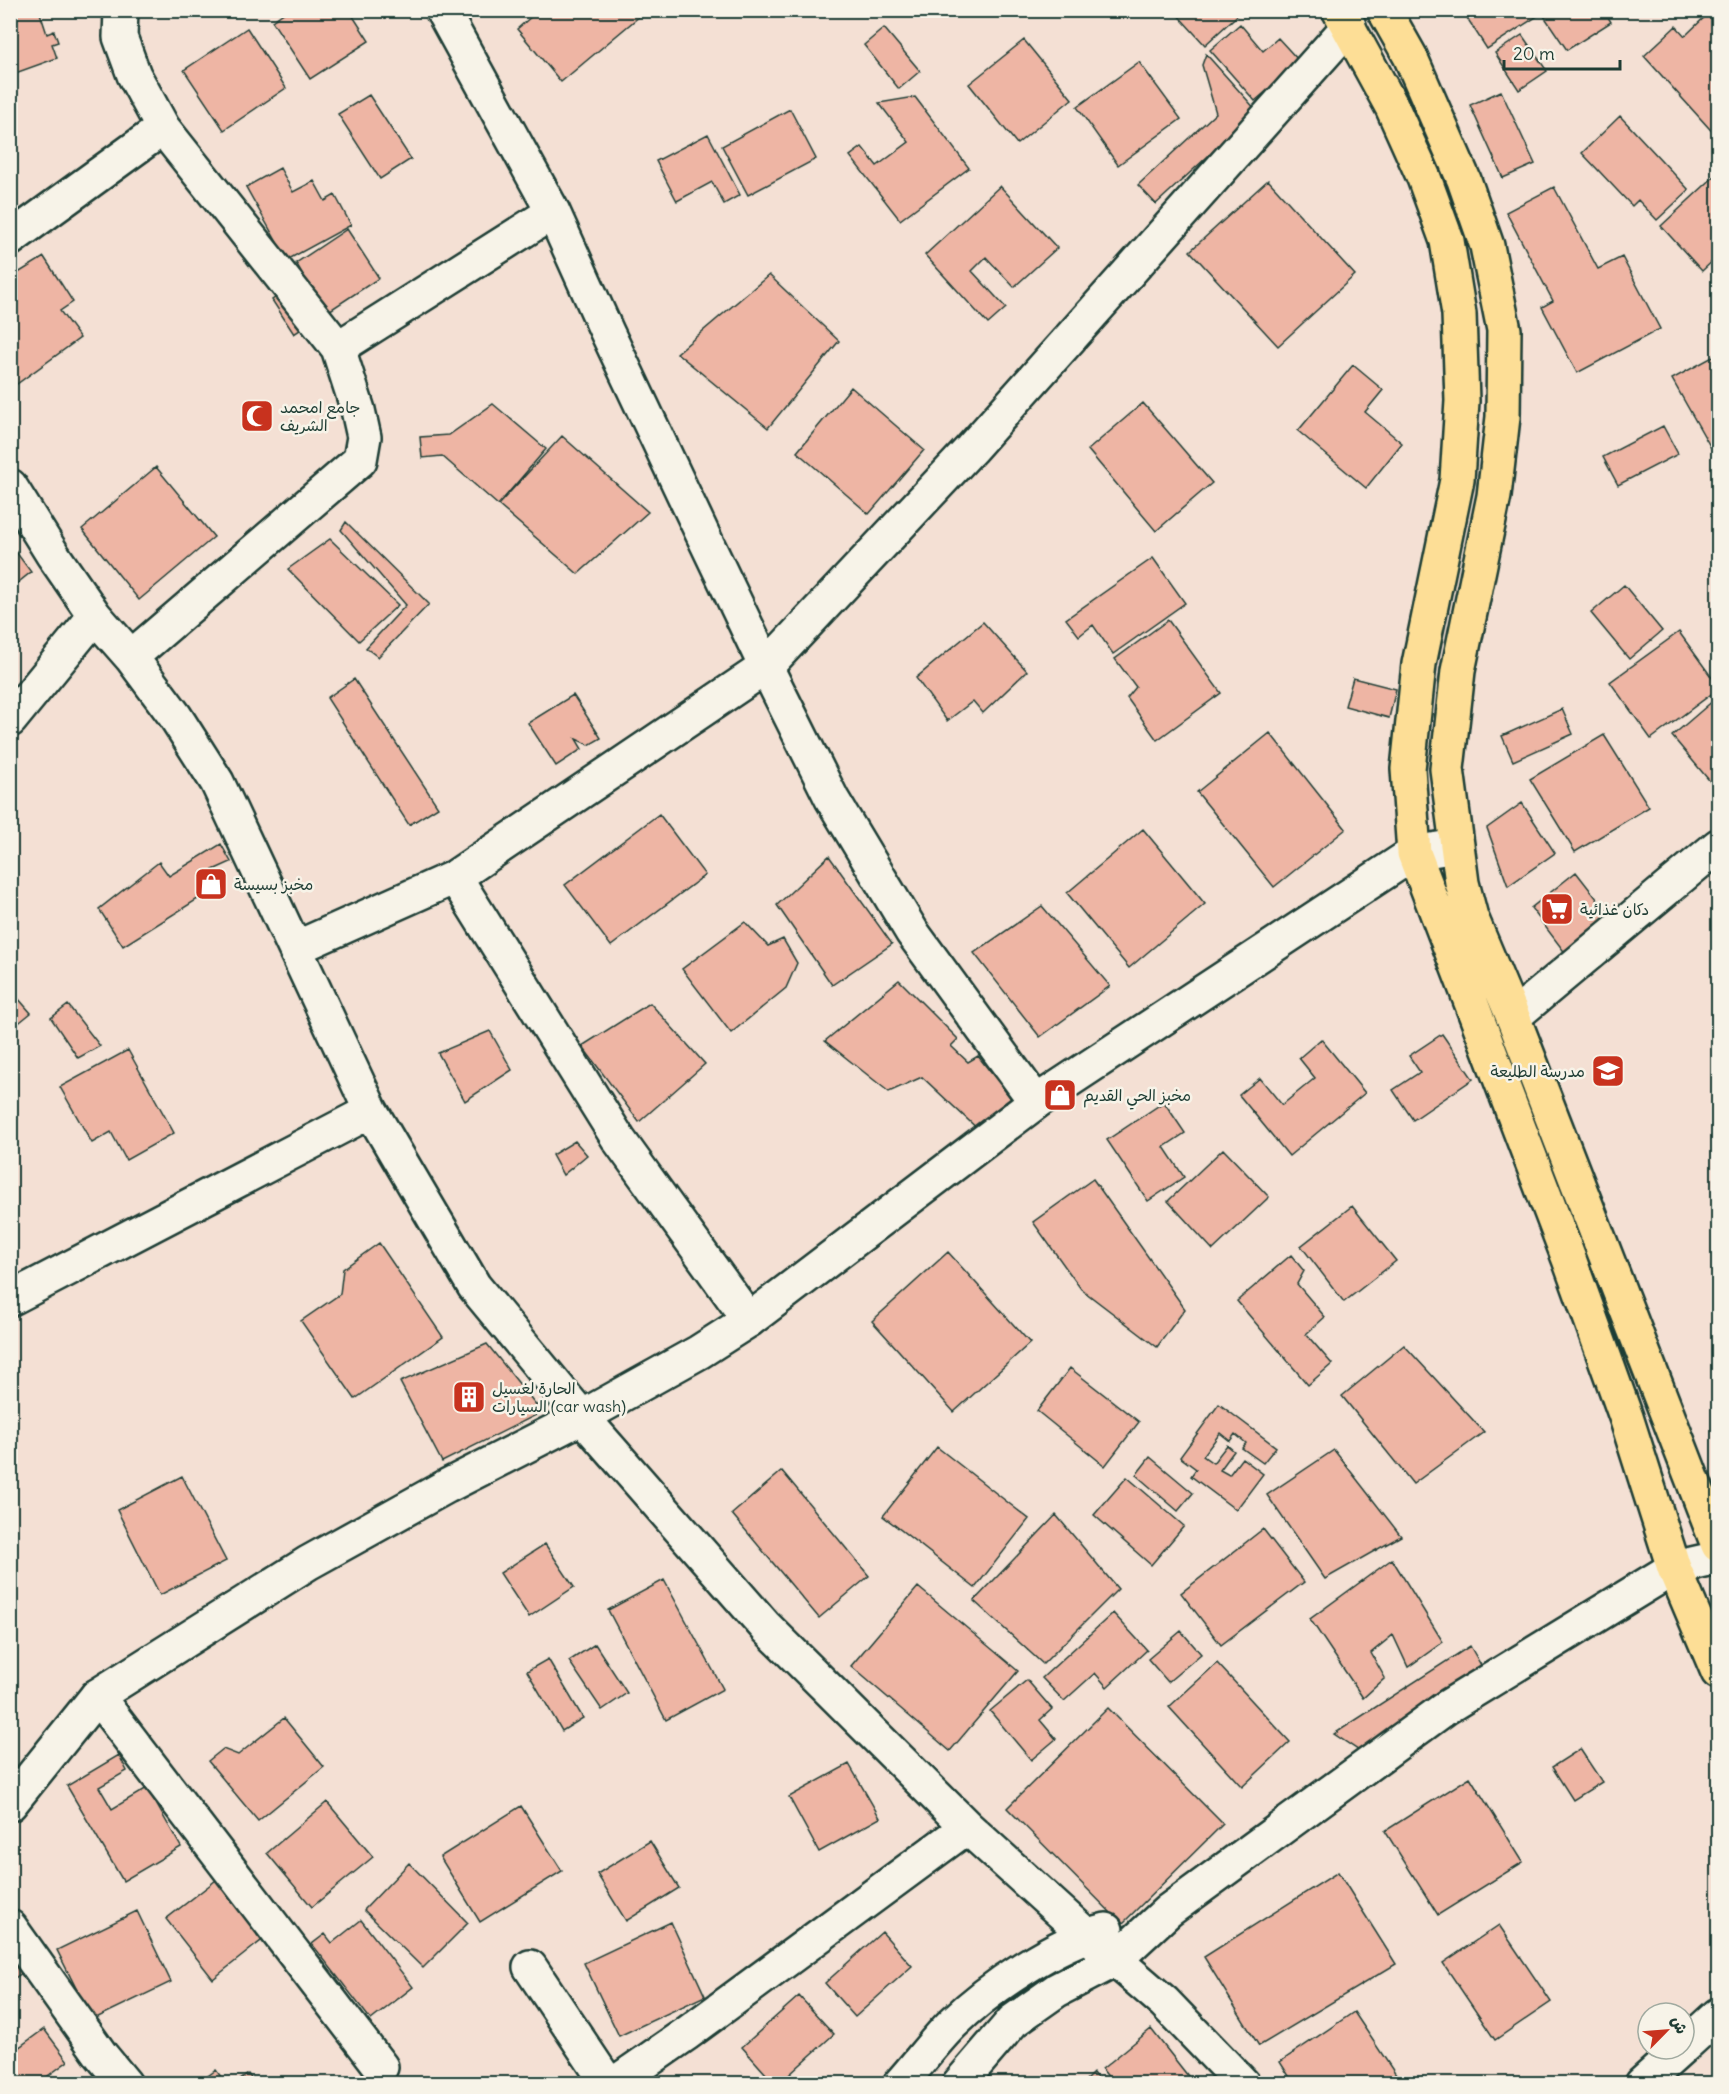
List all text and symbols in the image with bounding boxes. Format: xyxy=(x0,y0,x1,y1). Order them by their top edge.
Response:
scale bar xyxy=(1504,33,1620,71)
text: 20 m xyxy=(1513,42,1555,65)
place label: جامع امحمد الشريف xyxy=(280,397,360,435)
mosque icon: جامع امحمد الشريف xyxy=(239,398,275,434)
shop icon: مخبز بسيسة xyxy=(193,866,229,902)
place label: مخبز بسيسة xyxy=(234,874,313,894)
supermarket icon: دكان غذائية xyxy=(1539,891,1575,927)
place label: دكان غذائية xyxy=(1580,899,1649,919)
school or university icon: مدرسة الطليعة xyxy=(1590,1053,1626,1089)
place label: مدرسة الطليعة xyxy=(1491,1061,1585,1081)
shop icon: مخبز الحي القديم xyxy=(1042,1077,1078,1113)
place label: مخبز الحي القديم xyxy=(1083,1085,1191,1110)
place label: الحارة لغسيل السيارات (car wash) xyxy=(492,1378,626,1416)
building icon: الحارة لغسيل السيارات (car wash) xyxy=(451,1379,487,1415)
north arrow xyxy=(1636,2001,1696,2061)
text: ش xyxy=(1667,2012,1692,2037)

